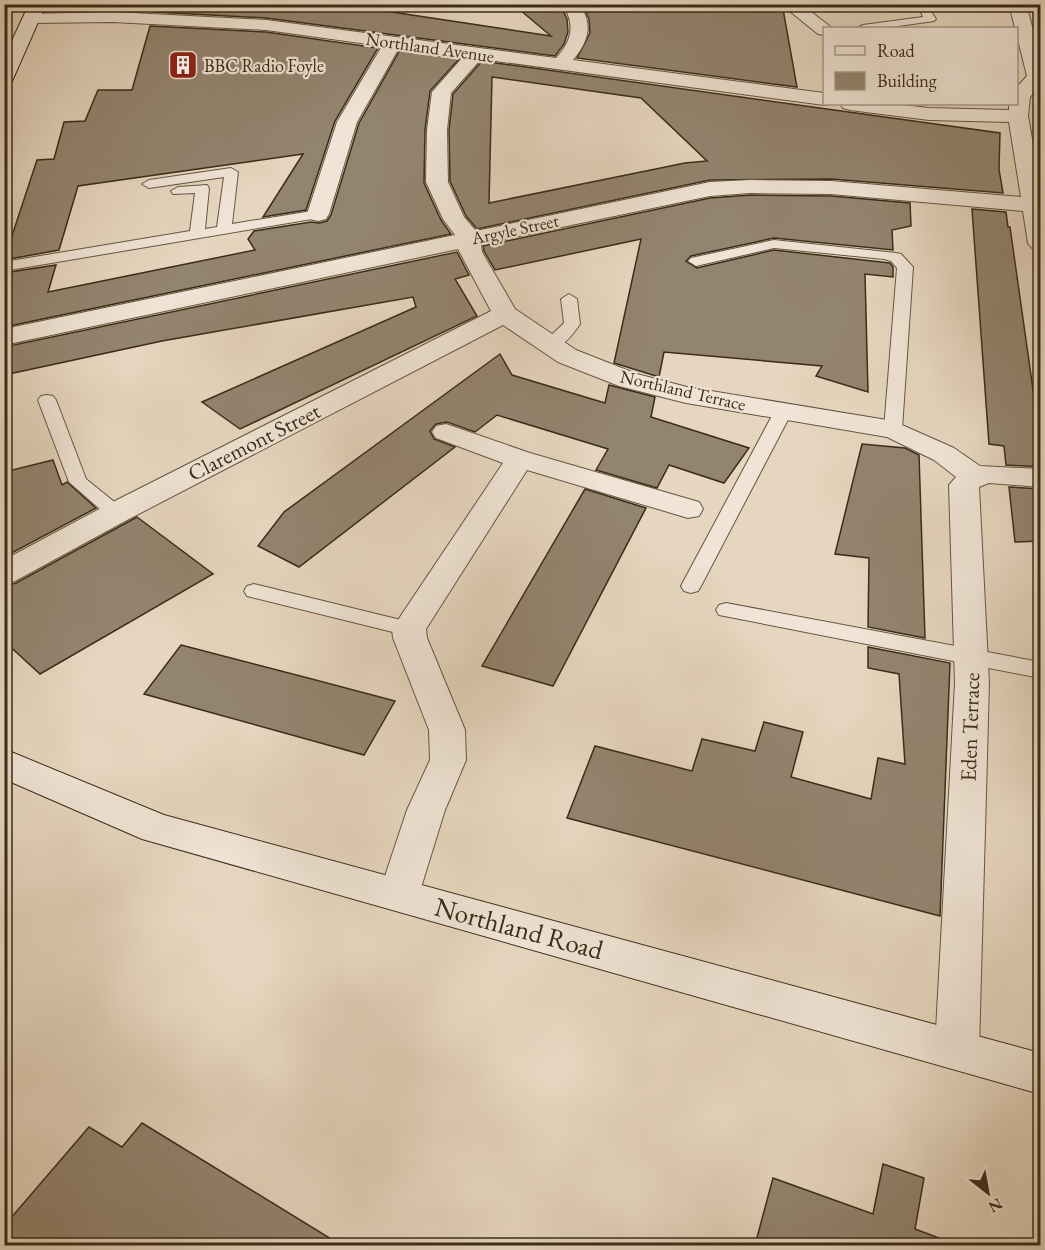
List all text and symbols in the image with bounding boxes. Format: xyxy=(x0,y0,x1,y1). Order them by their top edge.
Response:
street label: Northland Avenue xyxy=(364,27,496,67)
legend xyxy=(823,27,1018,105)
text: Road xyxy=(877,39,916,62)
building icon: BBC Radio Foyle xyxy=(167,49,199,81)
place label: BBC Radio Foyle xyxy=(204,54,324,77)
text: Building xyxy=(877,69,937,92)
street label: Argyle Street xyxy=(468,208,561,250)
street label: Northland Terrace xyxy=(618,364,748,416)
street label: Claremont Street xyxy=(183,396,325,488)
street label: Eden Terrace xyxy=(954,672,986,782)
street label: Northland Road xyxy=(431,889,608,967)
north arrow xyxy=(958,1163,1018,1223)
text: N xyxy=(984,1193,1006,1218)

